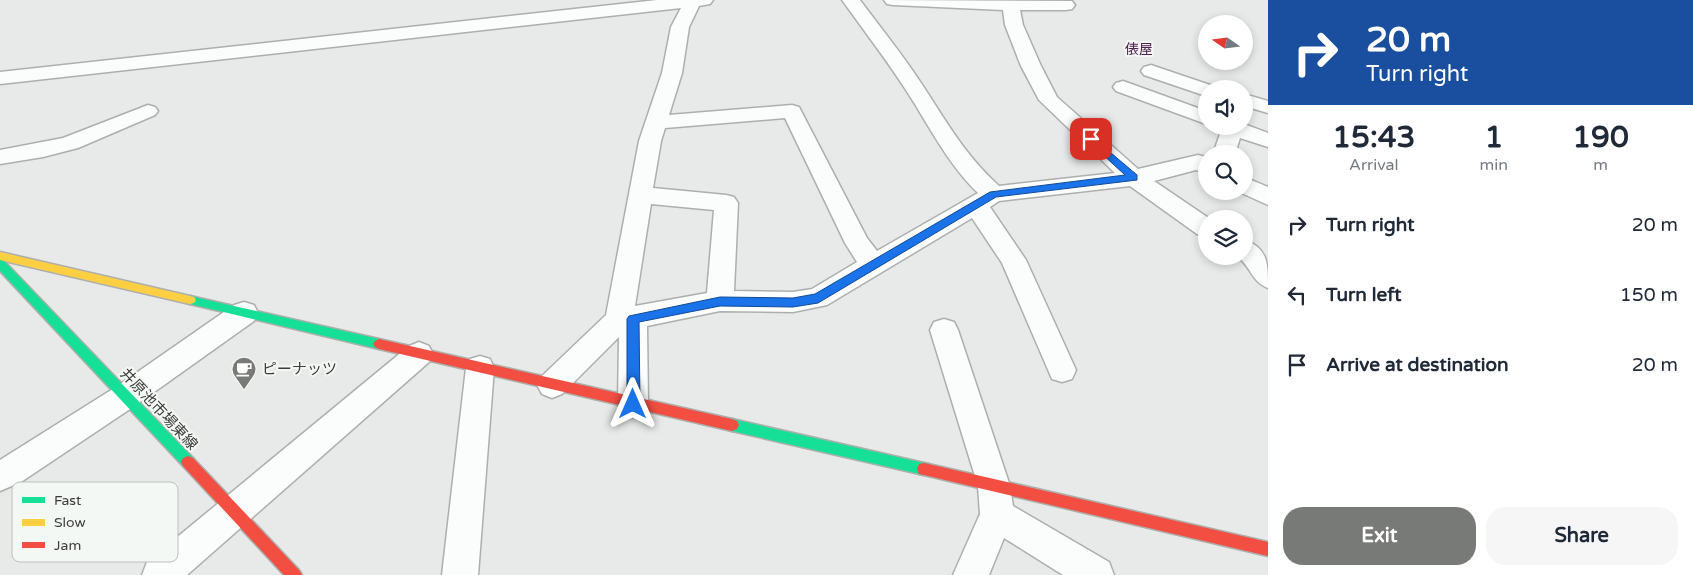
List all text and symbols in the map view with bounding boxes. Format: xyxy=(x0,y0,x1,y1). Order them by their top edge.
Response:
north arrow xyxy=(1198,15,1252,70)
map controls xyxy=(1198,15,1253,265)
text: 20 m xyxy=(1366,19,1451,61)
icon: right xyxy=(1283,20,1348,85)
district label: 俵屋 xyxy=(1125,41,1153,58)
text: Turn right xyxy=(1366,61,1468,87)
button: sound xyxy=(1198,80,1253,135)
pin xyxy=(1070,118,1112,160)
text: 15:43 xyxy=(1332,119,1415,156)
text: 1 xyxy=(1484,119,1503,156)
text: 190 xyxy=(1572,119,1629,156)
icon: arrive xyxy=(1077,125,1105,153)
button: search xyxy=(1198,145,1253,200)
text: Arrival xyxy=(1349,155,1399,175)
text: min xyxy=(1480,155,1508,175)
text: m xyxy=(1593,155,1608,175)
button: layers xyxy=(1198,210,1253,265)
icon: right xyxy=(1283,211,1311,239)
text: Turn right xyxy=(1326,214,1414,236)
text: 20 m xyxy=(1632,214,1678,236)
icon: left xyxy=(1283,281,1311,309)
text: Turn left xyxy=(1326,284,1402,306)
text: 150 m xyxy=(1620,284,1678,306)
icon: arrive xyxy=(1283,351,1311,379)
text: Arrive at destination xyxy=(1326,354,1509,376)
text: 20 m xyxy=(1632,354,1678,376)
cafe icon: ピーナッツ xyxy=(231,356,257,390)
place label: ピーナッツ xyxy=(262,360,337,378)
street label: 井原池市場東線 xyxy=(117,364,201,454)
position arrow xyxy=(606,377,658,429)
legend xyxy=(12,482,178,562)
text: Fast xyxy=(54,492,82,509)
button: Exit xyxy=(1283,507,1476,565)
button: Share xyxy=(1486,507,1678,565)
text: Slow xyxy=(54,514,86,531)
text: Jam xyxy=(54,537,81,554)

